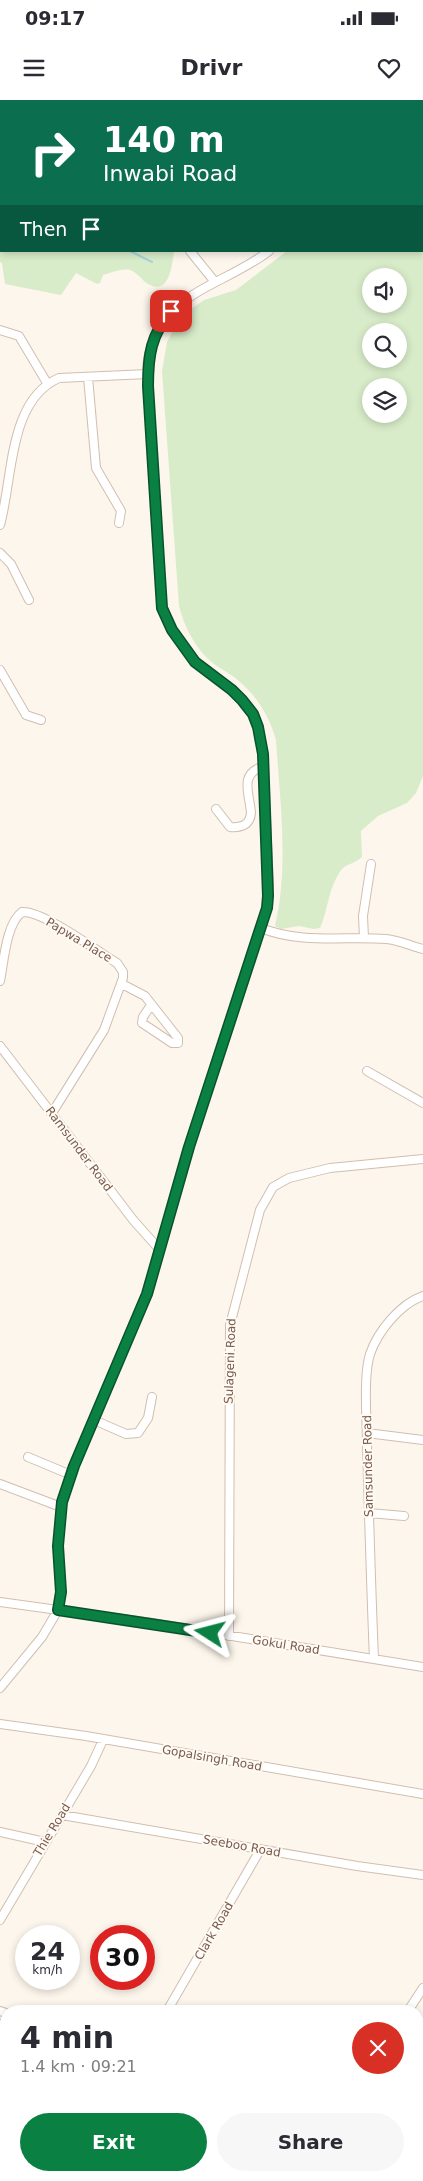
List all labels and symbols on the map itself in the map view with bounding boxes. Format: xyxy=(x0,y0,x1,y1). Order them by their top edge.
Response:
pin xyxy=(150,290,192,332)
street label: Papwa Place xyxy=(43,915,115,965)
street label: Ramsunder Road xyxy=(43,1104,115,1194)
street label: Sulageni Road xyxy=(222,1318,238,1404)
street label: Samsunder Road xyxy=(360,1415,376,1517)
position arrow xyxy=(183,1606,235,1658)
street label: Gokul Road xyxy=(251,1633,321,1657)
street label: Gopalsingh Road xyxy=(161,1742,263,1774)
street label: Thie Road xyxy=(30,1801,73,1860)
street label: Seeboo Road xyxy=(202,1832,282,1860)
street label: Clark Road xyxy=(192,1899,236,1963)
speed limit sign: 30 xyxy=(90,1925,155,1990)

